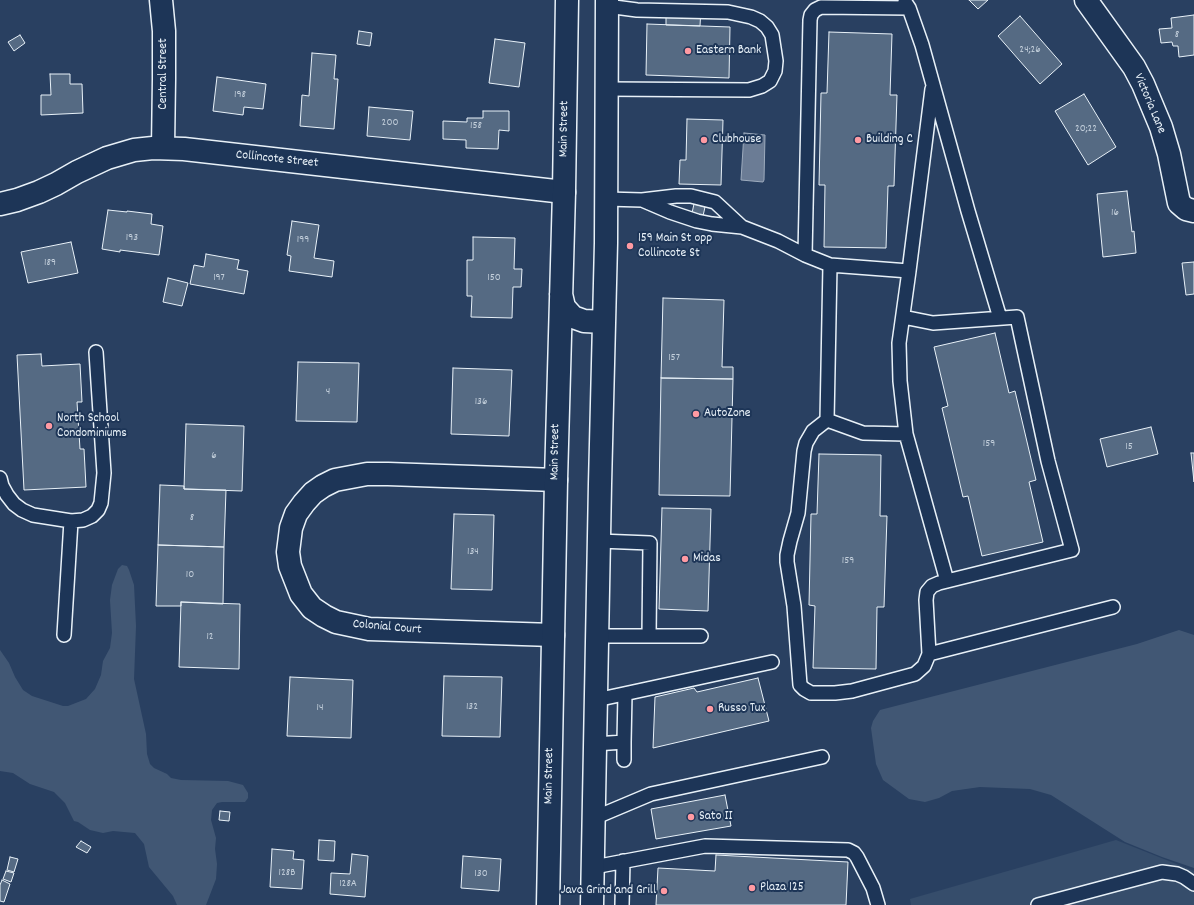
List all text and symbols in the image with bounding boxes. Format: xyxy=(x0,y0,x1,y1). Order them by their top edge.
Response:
house number: 8 xyxy=(1175,28,1179,42)
street label: Central Street xyxy=(156,38,172,110)
place label: Eastern Bank xyxy=(696,43,761,59)
house number: 24;26 xyxy=(1019,43,1041,57)
marker: Eastern Bank xyxy=(683,46,693,56)
street label: Victoria Lane xyxy=(1129,72,1169,136)
house number: 198 xyxy=(234,88,246,102)
street label: Main Street xyxy=(557,101,573,157)
house number: 200 xyxy=(382,116,398,130)
house number: 158 xyxy=(470,119,482,133)
house number: 20;22 xyxy=(1075,122,1097,136)
place label: Clubhouse xyxy=(712,132,761,148)
place label: Building C xyxy=(866,132,913,148)
marker: Clubhouse xyxy=(699,135,709,145)
marker: Building C xyxy=(853,135,863,145)
street label: Collincote Street xyxy=(235,148,319,172)
house number: 16 xyxy=(1111,206,1119,220)
house number: 193 xyxy=(126,231,138,245)
place label: 159 Main St opp Collincote St xyxy=(638,231,712,262)
house number: 199 xyxy=(297,233,309,247)
marker: 159 Main St opp Collincote St xyxy=(625,241,635,251)
house number: 189 xyxy=(44,256,56,270)
house number: 197 xyxy=(213,271,225,285)
house number: 150 xyxy=(487,271,501,285)
house number: 157 xyxy=(668,351,680,365)
house number: 4 xyxy=(326,385,330,399)
house number: 136 xyxy=(475,395,487,409)
place label: AutoZone xyxy=(704,406,751,422)
marker: AutoZone xyxy=(691,409,701,419)
place label: North School Condominiums xyxy=(57,411,127,442)
marker: North School Condominiums xyxy=(44,421,54,431)
street label: Main Street xyxy=(548,424,564,480)
house number: 159 xyxy=(983,437,995,451)
house number: 15 xyxy=(1125,440,1133,454)
house number: 6 xyxy=(211,449,217,463)
house number: 8 xyxy=(190,511,194,525)
house number: 134 xyxy=(467,545,479,559)
place label: Midas xyxy=(693,551,721,567)
marker: Midas xyxy=(680,554,690,564)
house number: 159 xyxy=(842,554,854,568)
house number: 10 xyxy=(186,568,194,582)
street label: Colonial Court xyxy=(352,617,422,639)
house number: 12 xyxy=(206,630,214,644)
house number: 132 xyxy=(466,700,478,714)
house number: 14 xyxy=(317,701,323,715)
place label: Russo Tux xyxy=(718,701,765,717)
marker: Russo Tux xyxy=(705,704,715,714)
street label: Main Street xyxy=(542,748,558,804)
place label: Sato II xyxy=(699,809,732,825)
marker: Sato II xyxy=(686,812,696,822)
house number: 128B xyxy=(279,866,295,880)
house number: 130 xyxy=(474,867,488,881)
house number: 128A xyxy=(339,877,357,891)
place label: Plaza 125 xyxy=(760,880,804,896)
place label: Java Grind and Grill xyxy=(561,883,656,899)
marker: Plaza 125 xyxy=(747,883,757,893)
marker: Java Grind and Grill xyxy=(659,886,669,896)

